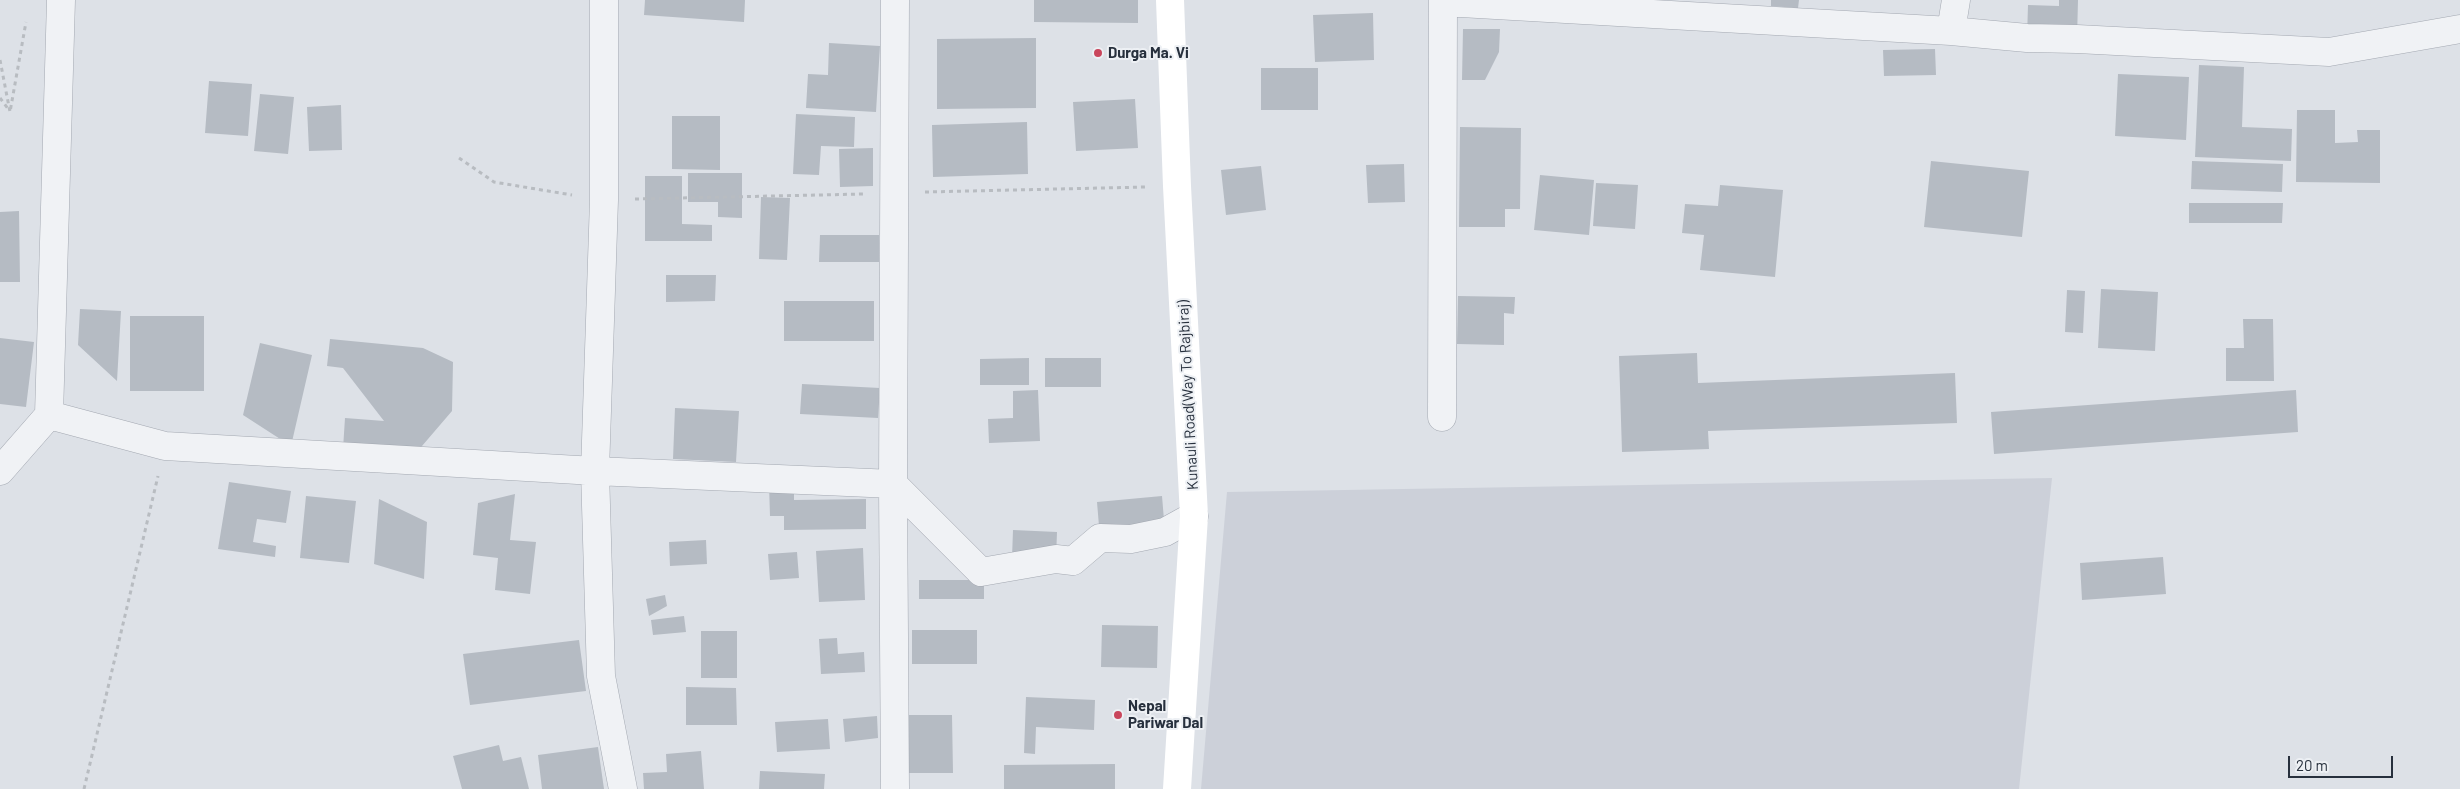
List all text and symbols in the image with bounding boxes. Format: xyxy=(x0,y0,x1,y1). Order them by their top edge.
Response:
place label: Durga Ma. Vi xyxy=(1108,44,1189,62)
marker: Durga Ma. Vi xyxy=(1092,47,1104,59)
street label: Kunauli Road(Way To Rajbiraj) xyxy=(1174,300,1202,490)
place label: Nepal Pariwar Dal xyxy=(1128,697,1203,732)
marker: Nepal Pariwar Dal xyxy=(1112,709,1124,721)
scale bar xyxy=(2290,746,2395,778)
text: 20 m xyxy=(2296,756,2328,774)

